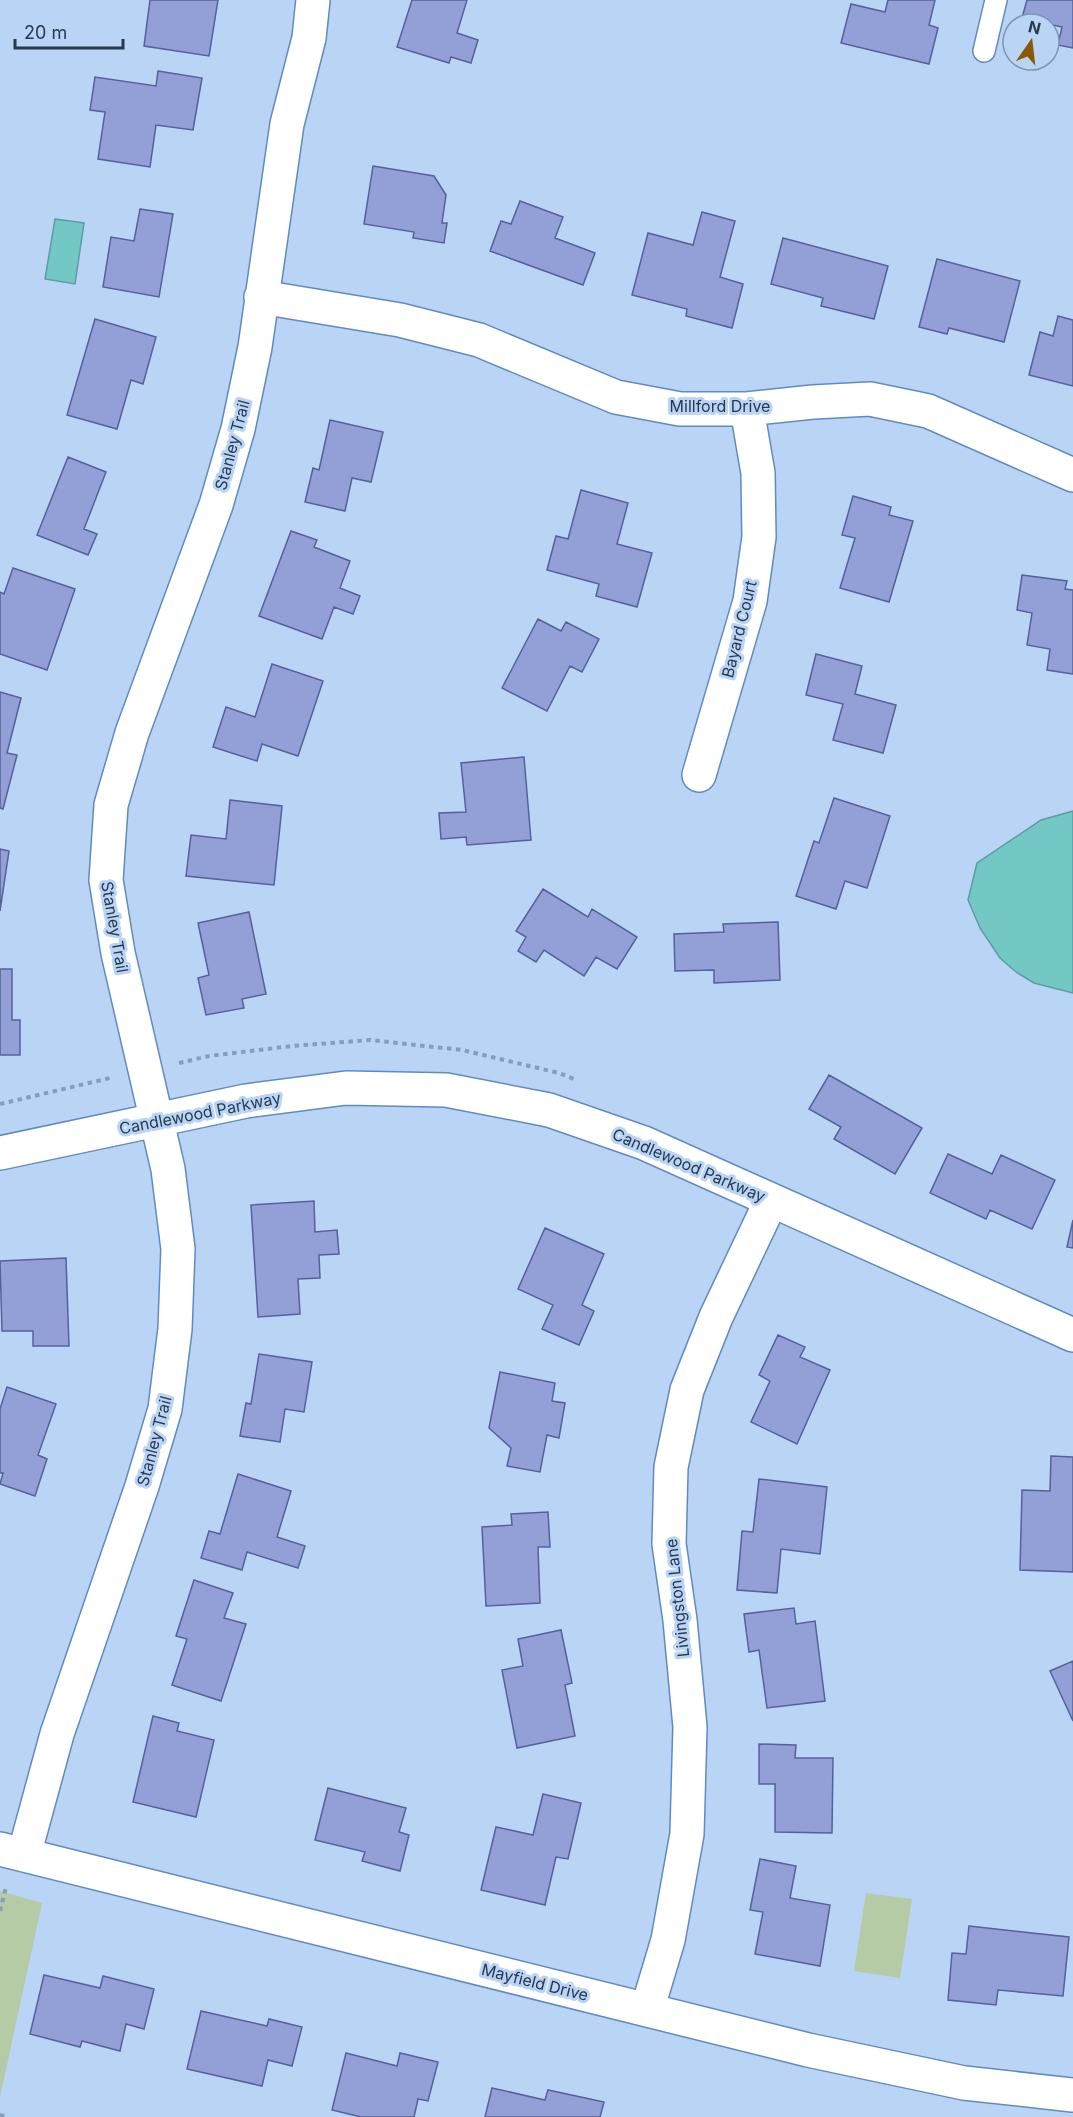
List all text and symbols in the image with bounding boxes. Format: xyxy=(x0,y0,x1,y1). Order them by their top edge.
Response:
scale bar xyxy=(15,12,123,50)
north arrow xyxy=(1001,12,1061,72)
text: N xyxy=(1026,16,1043,39)
text: 20 m xyxy=(24,22,67,43)
street label: Millford Drive xyxy=(670,396,770,416)
street label: Stanley Trail xyxy=(210,398,254,492)
street label: Bayard Court xyxy=(717,578,761,680)
street label: Stanley Trail xyxy=(97,880,133,974)
street label: Candlewood Parkway xyxy=(117,1088,283,1138)
street label: Candlewood Parkway xyxy=(610,1124,768,1206)
street label: Stanley Trail xyxy=(132,1394,176,1488)
street label: Livingston Lane xyxy=(661,1538,693,1658)
street label: Mayfield Drive xyxy=(479,1959,591,2005)

